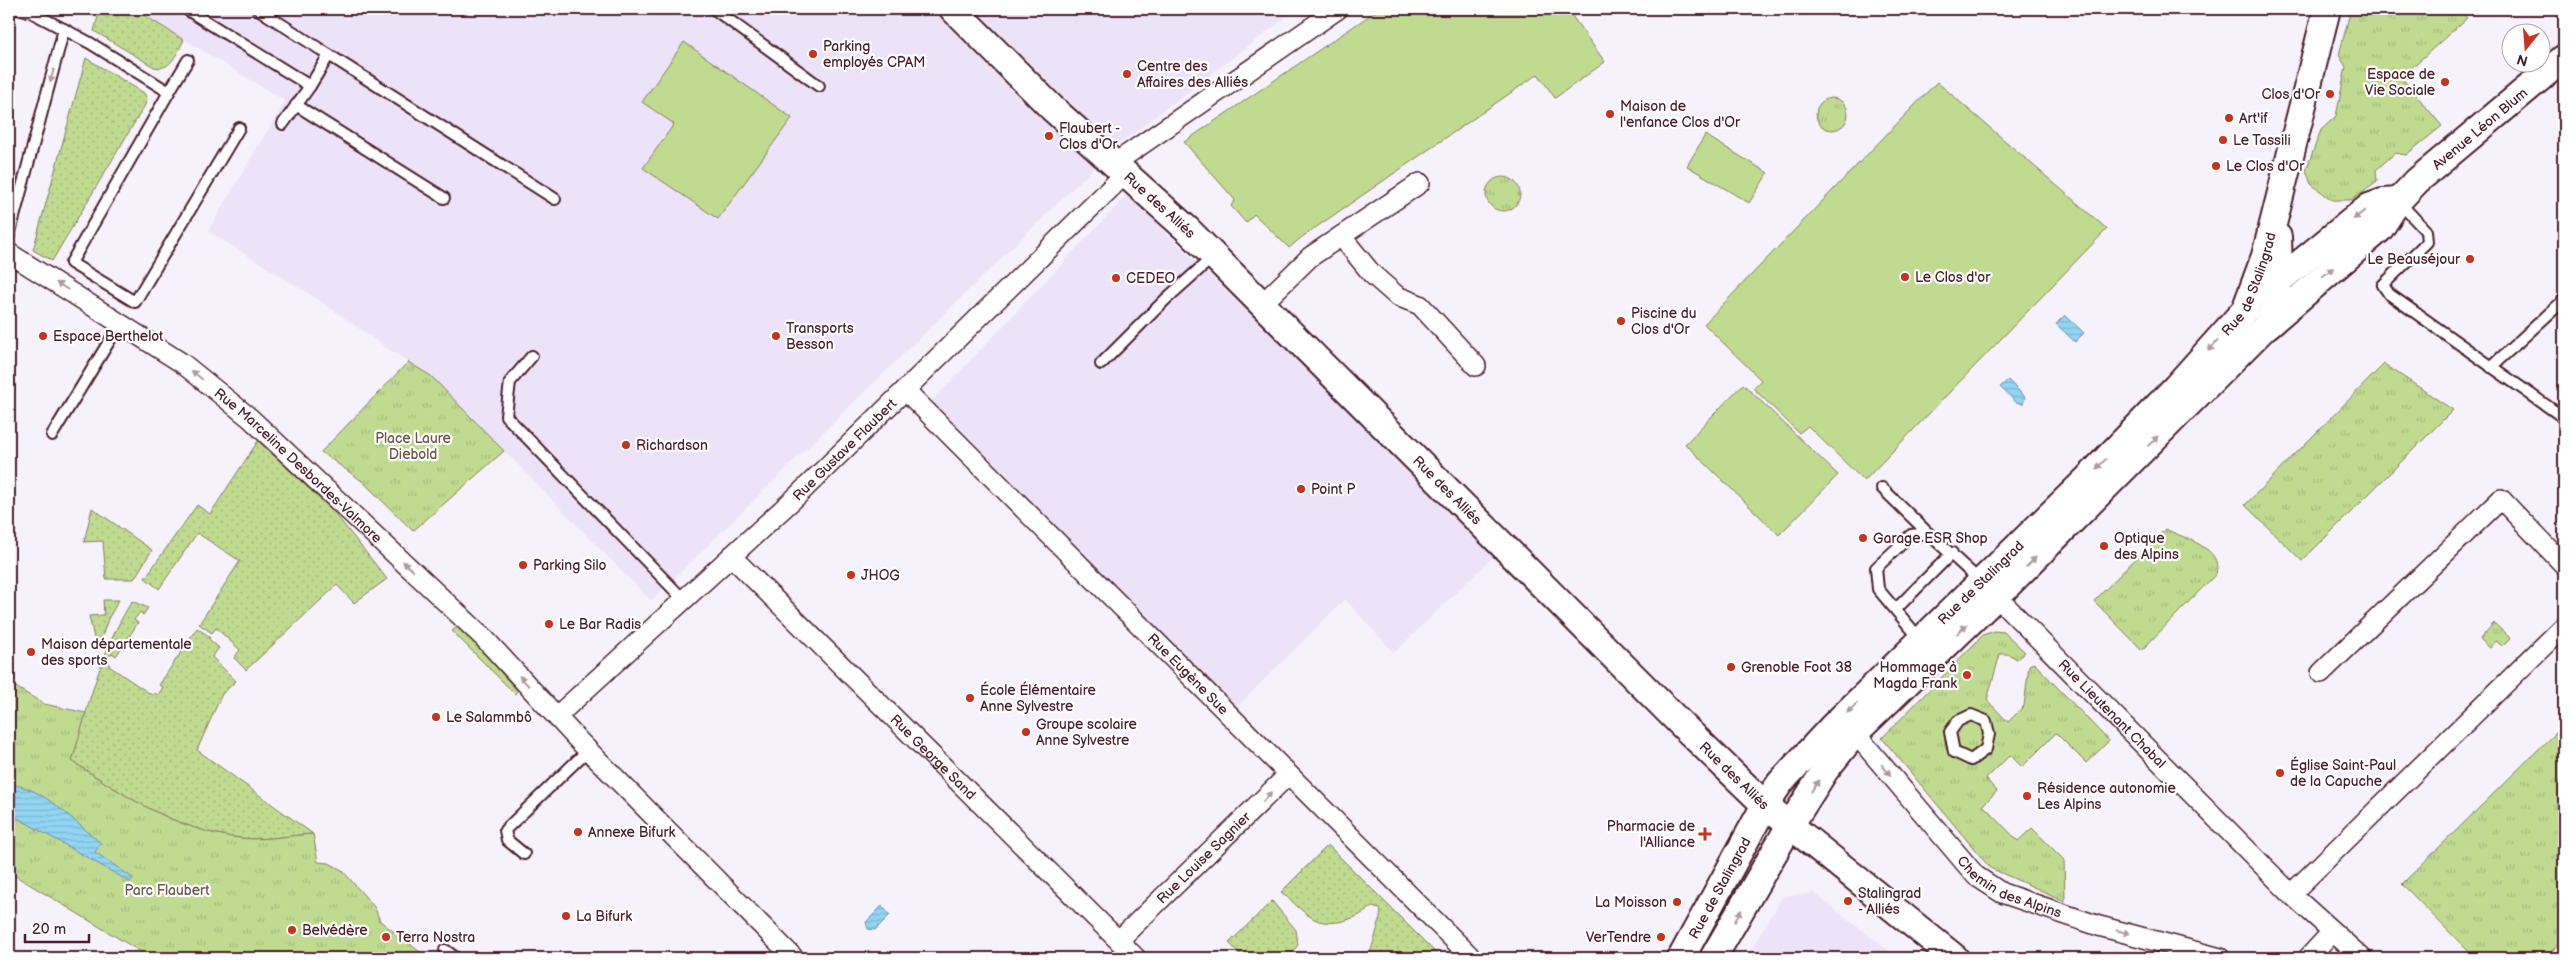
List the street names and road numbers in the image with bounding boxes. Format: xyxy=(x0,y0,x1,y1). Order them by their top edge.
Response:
street label: Avenue Léon Blum xyxy=(2429,84,2531,174)
street label: Rue des Alliés xyxy=(1120,169,1199,242)
street label: Rue de Stalingrad xyxy=(2218,230,2280,339)
street label: Rue Marceline Desbordes-Valmore xyxy=(211,385,385,547)
street label: Rue Gustave Flaubert xyxy=(789,395,901,504)
street label: Rue des Alliés xyxy=(1409,452,1485,528)
street label: Rue de Stalingrad xyxy=(1935,537,2028,628)
street label: Rue Eugène Sue xyxy=(1144,630,1232,718)
street label: Rue Lieutenant Chabal xyxy=(2055,656,2169,772)
street label: Rue George Sand xyxy=(887,711,979,803)
street label: Rue des Alliés xyxy=(1696,738,1773,814)
street label: Rue Louise Sagnier xyxy=(1153,808,1255,907)
street label: Rue de Stalingrad xyxy=(1685,834,1755,942)
street label: Chemin des Alpins xyxy=(1954,852,2064,922)

